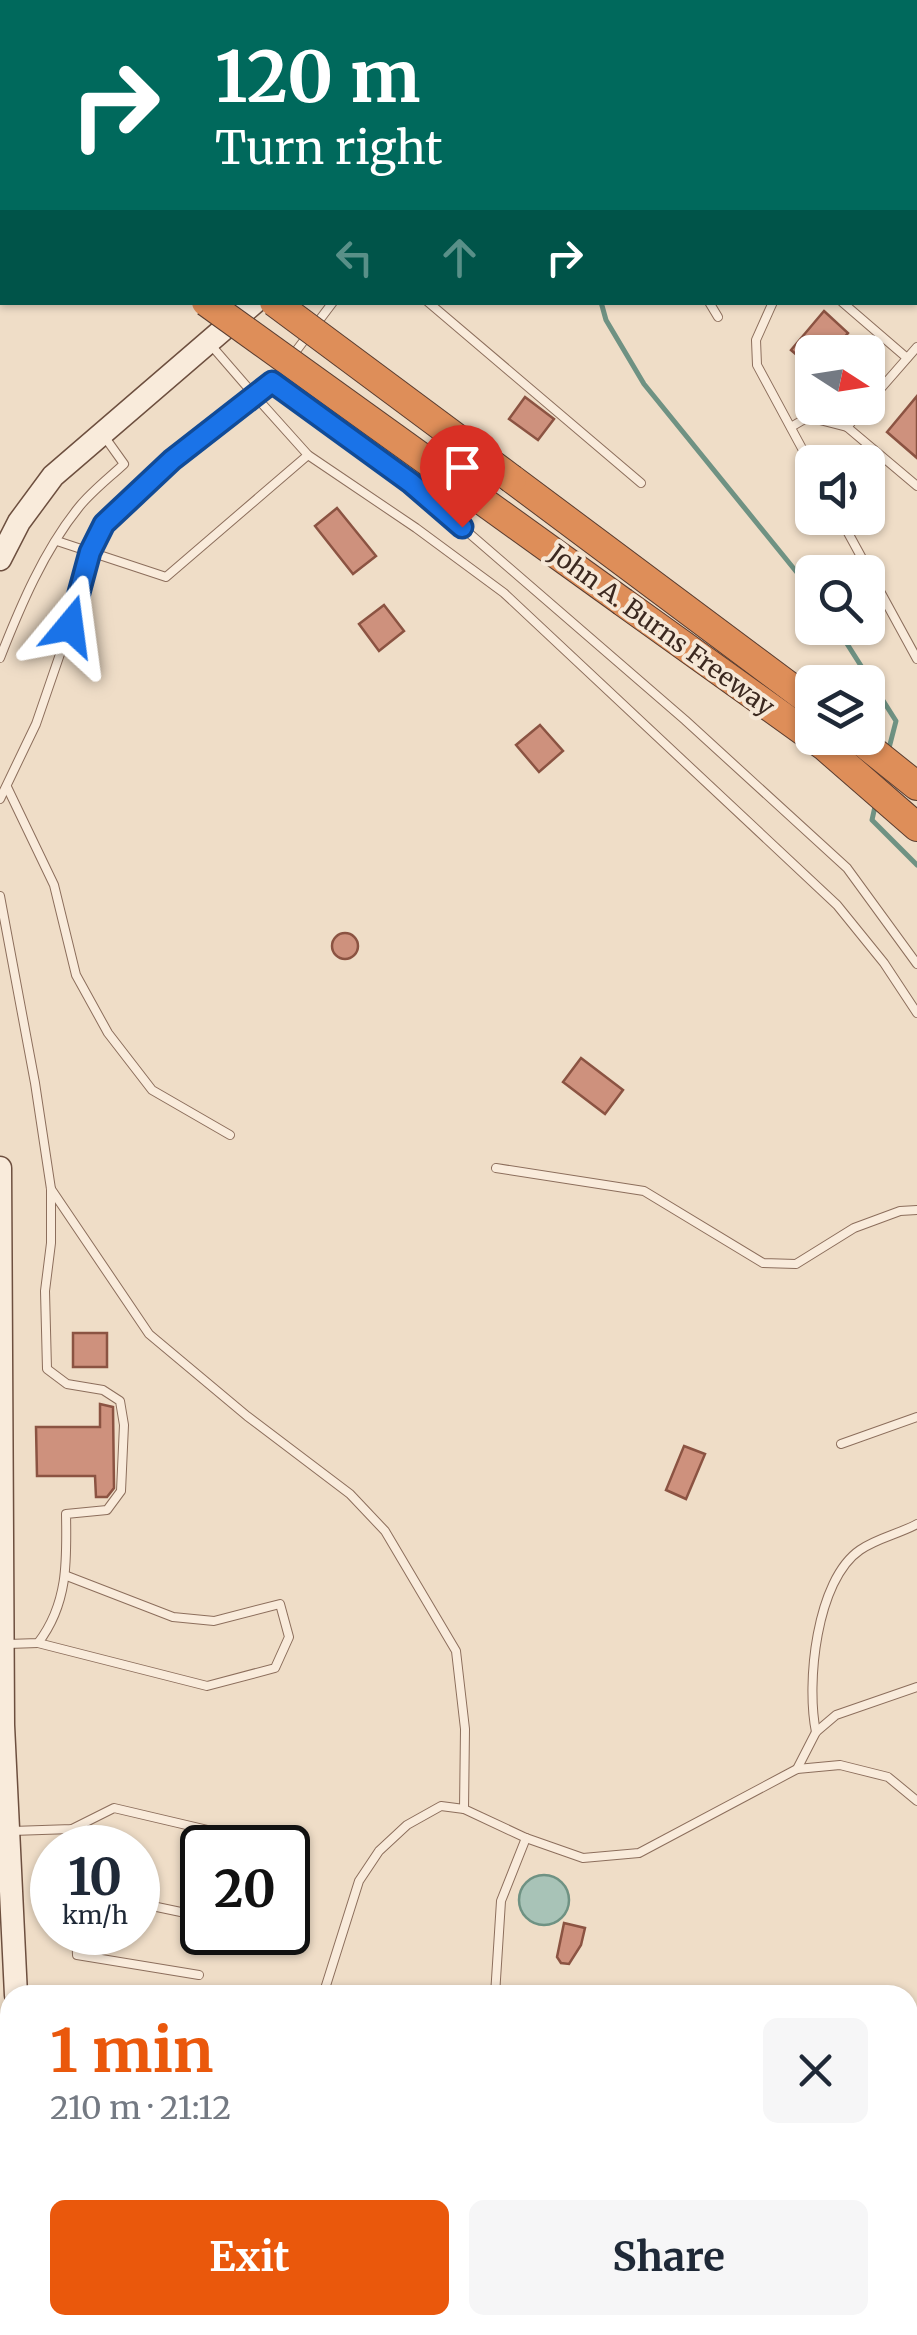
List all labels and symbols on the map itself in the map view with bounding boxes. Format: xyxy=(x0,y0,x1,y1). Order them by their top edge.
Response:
north arrow xyxy=(795,335,885,425)
pin xyxy=(420,425,505,528)
street label: John A. Burns Freeway xyxy=(542,537,781,723)
position arrow xyxy=(18,574,122,678)
speed limit sign: 20 xyxy=(180,1825,310,1955)

